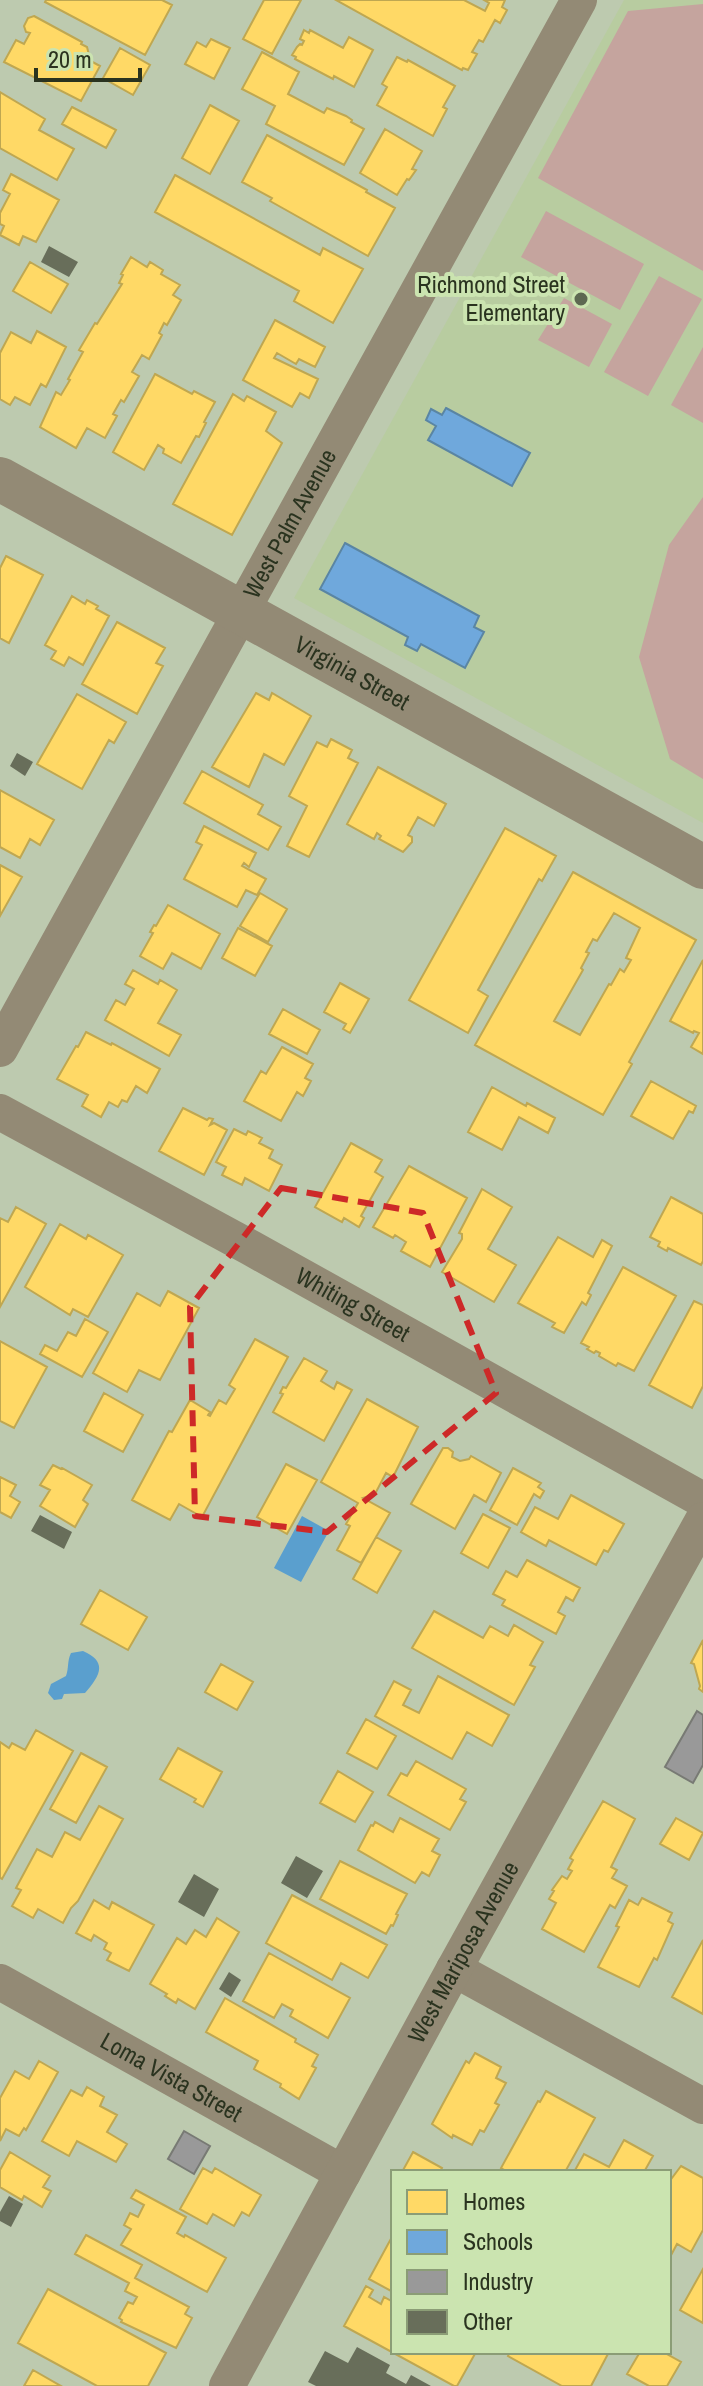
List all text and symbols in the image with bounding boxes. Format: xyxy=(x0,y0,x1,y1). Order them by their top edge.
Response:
scale bar xyxy=(36,32,140,82)
text: 20 m xyxy=(48,43,92,75)
place label: Richmond Street Elementary xyxy=(417,268,566,328)
marker: Richmond Street Elementary xyxy=(572,290,590,308)
street label: West Palm Avenue xyxy=(235,443,343,604)
street label: Virginia Street xyxy=(289,628,416,717)
street label: Whiting Street xyxy=(290,1259,417,1349)
street label: West Mariposa Avenue xyxy=(400,1855,526,2048)
street label: Loma Vista Street xyxy=(95,2024,249,2129)
legend xyxy=(391,2170,671,2354)
text: Homes xyxy=(463,2185,525,2217)
text: Schools xyxy=(463,2225,533,2257)
text: Industry xyxy=(463,2265,533,2297)
text: Other xyxy=(463,2305,513,2337)

